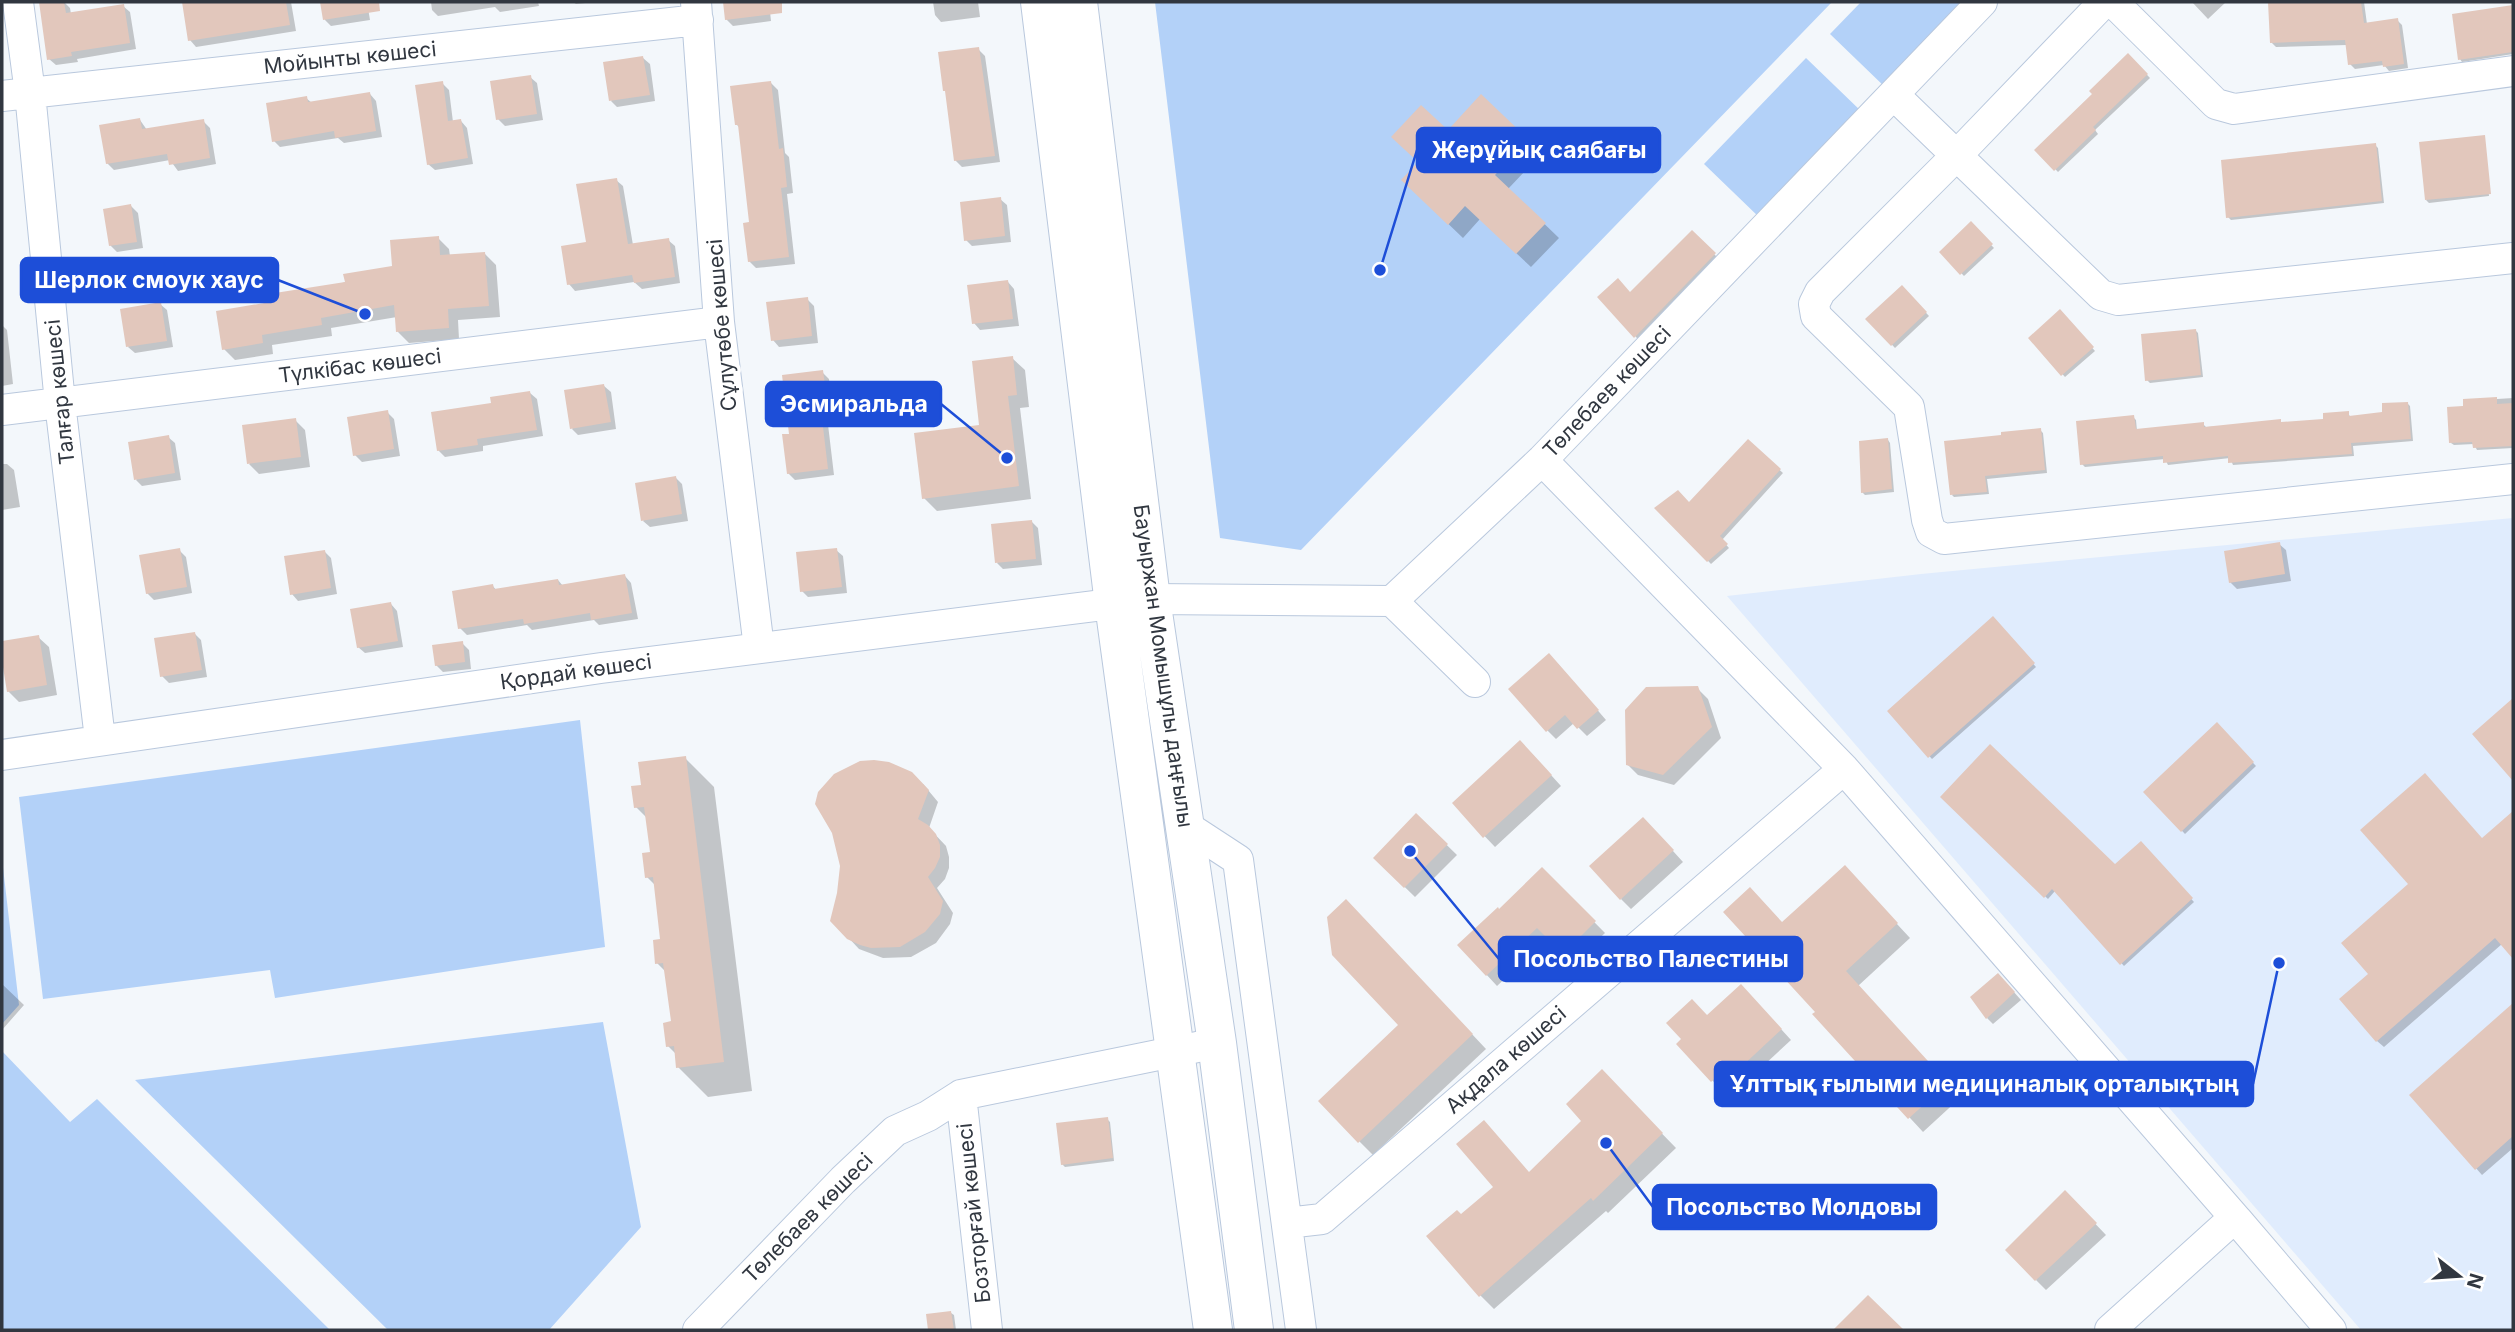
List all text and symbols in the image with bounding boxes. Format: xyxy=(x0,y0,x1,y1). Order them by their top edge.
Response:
street label: Мойынты көшесі xyxy=(262,36,437,79)
callout: Жерұйық саябағы xyxy=(1417,128,1660,172)
text: Жерұйық саябағы xyxy=(1432,136,1646,164)
street label: Сұлутөбе көшесі xyxy=(702,238,741,412)
callout: Шерлок смоук хаус xyxy=(21,258,278,302)
text: Шерлок смоук хаус xyxy=(34,266,264,294)
street label: Талғар көшесі xyxy=(39,318,80,466)
street label: Төлебаев көшесі xyxy=(1538,321,1676,463)
street label: Түлкібас көшесі xyxy=(277,343,443,388)
callout: Эсмиральда xyxy=(766,382,941,426)
text: Эсмиральда xyxy=(780,390,928,418)
street label: Бауыржан Момышұлы даңғылы xyxy=(1128,503,1199,829)
street label: Қордай көшесі xyxy=(499,648,653,695)
callout: Посольство Палестины xyxy=(1499,937,1802,981)
text: Посольство Палестины xyxy=(1513,945,1789,973)
street label: Ақдала көшесі xyxy=(1440,1001,1571,1119)
callout: Ұлттық ғылыми медициналық орталықтың xyxy=(1715,1062,2253,1106)
text: Ұлттық ғылыми медициналық орталықтың xyxy=(1729,1070,2239,1098)
street label: Бозторғай көшесі xyxy=(952,1122,995,1304)
street label: Төлебаев көшесі xyxy=(738,1148,878,1288)
callout: Посольство Молдовы xyxy=(1653,1185,1936,1229)
text: Посольство Молдовы xyxy=(1666,1193,1922,1221)
north arrow xyxy=(2424,1241,2494,1311)
text: N xyxy=(2462,1271,2488,1291)

